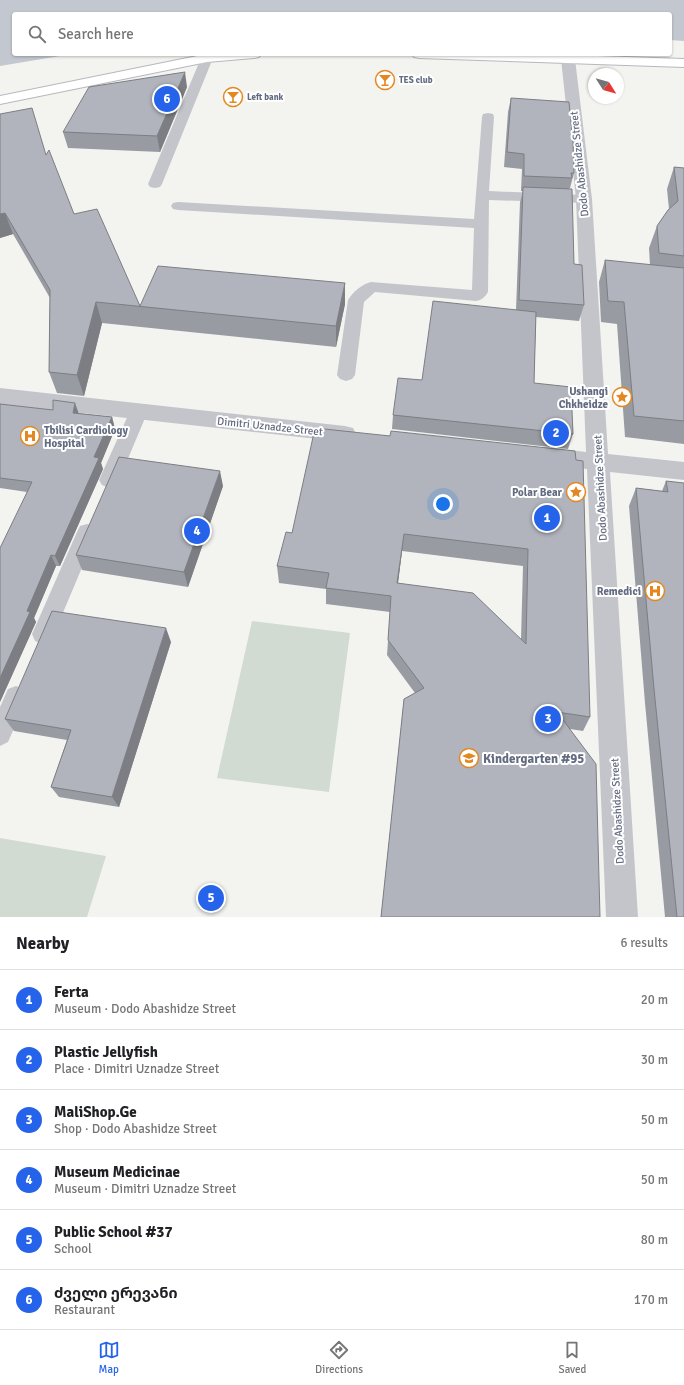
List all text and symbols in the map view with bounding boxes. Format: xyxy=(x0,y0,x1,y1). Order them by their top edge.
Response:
search box xyxy=(12,12,672,56)
icon: search xyxy=(26,23,48,45)
text: Search here xyxy=(58,25,134,43)
north arrow xyxy=(588,68,624,104)
bar icon: TES club xyxy=(374,69,396,91)
place label: TES club xyxy=(399,75,433,86)
pin: 6 xyxy=(154,84,180,114)
bar icon: Left bank xyxy=(222,86,244,108)
place label: Left bank xyxy=(247,92,284,103)
street label: Dodo Abashidze Street xyxy=(567,110,591,217)
place label: Ushangi Chkheidze xyxy=(559,385,609,411)
place icon: Ushangi Chkheidze xyxy=(611,386,633,408)
street label: Dimitri Uznadze Street xyxy=(217,414,323,439)
pin: 2 xyxy=(543,418,569,448)
place label: Tbilisi Cardiology Hospital xyxy=(44,424,128,450)
hospital icon: Tbilisi Cardiology Hospital xyxy=(19,425,41,447)
street label: Dodo Abashidze Street xyxy=(591,435,610,541)
place icon: Polar Bear xyxy=(565,481,587,503)
place label: Polar Bear xyxy=(512,486,563,499)
your location xyxy=(433,494,453,514)
pin: 1 xyxy=(534,503,560,533)
pin: 4 xyxy=(184,516,210,546)
hospital icon: Remedici xyxy=(644,580,666,602)
place label: Remedici xyxy=(597,585,641,598)
pin: 3 xyxy=(535,704,561,734)
school or university icon: Kindergarten #95 xyxy=(458,747,480,769)
place label: Kindergarten #95 xyxy=(483,751,584,767)
street label: Dodo Abashidze Street xyxy=(608,758,627,864)
pin: 5 xyxy=(198,883,224,913)
text: Nearby xyxy=(16,933,69,954)
text: 6 results xyxy=(620,935,668,951)
text: Ferta xyxy=(54,983,89,1001)
text: 1 xyxy=(25,992,33,1008)
text: 20 m xyxy=(641,992,668,1008)
text: Museum · Dodo Abashidze Street xyxy=(54,1001,236,1017)
text: Plastic Jellyfish xyxy=(54,1043,158,1061)
text: 2 xyxy=(25,1052,33,1068)
text: 30 m xyxy=(641,1052,668,1068)
text: Place · Dimitri Uznadze Street xyxy=(54,1061,219,1077)
text: MaliShop.Ge xyxy=(54,1103,137,1121)
text: 3 xyxy=(25,1112,33,1128)
text: 50 m xyxy=(641,1112,668,1128)
text: Shop · Dodo Abashidze Street xyxy=(54,1121,217,1137)
text: Museum Medicinae xyxy=(54,1163,180,1181)
text: 4 xyxy=(25,1172,33,1188)
text: 50 m xyxy=(641,1172,668,1188)
text: Museum · Dimitri Uznadze Street xyxy=(54,1181,236,1197)
text: Public School #37 xyxy=(54,1223,173,1241)
text: 5 xyxy=(25,1232,33,1248)
text: 80 m xyxy=(641,1232,668,1248)
text: School xyxy=(54,1241,92,1257)
text: ძველი ერევანი xyxy=(54,1284,178,1302)
text: 6 xyxy=(25,1292,33,1308)
text: 170 m xyxy=(634,1292,668,1308)
text: Restaurant xyxy=(54,1302,115,1318)
tab: Map xyxy=(98,1339,120,1376)
tab: Directions xyxy=(315,1339,363,1376)
tab: Saved xyxy=(559,1339,586,1376)

